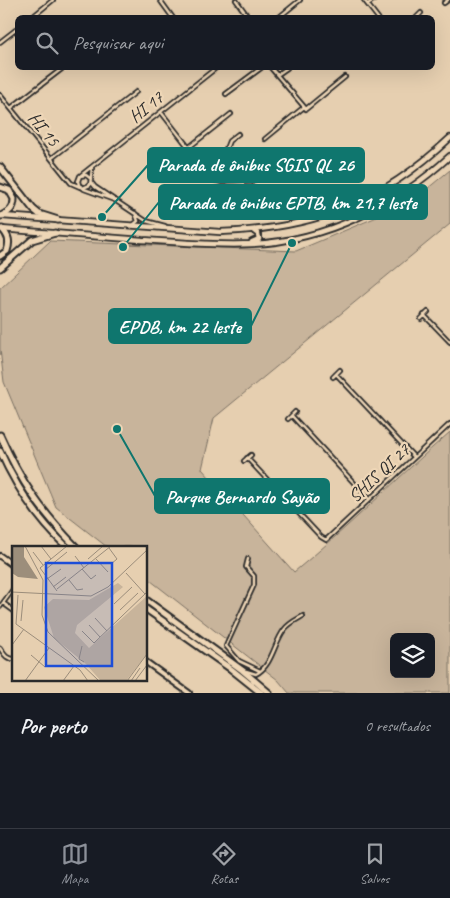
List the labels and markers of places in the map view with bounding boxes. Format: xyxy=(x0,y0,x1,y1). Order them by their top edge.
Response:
callout: Parada de ônibus SGIS QL 26 xyxy=(148,148,364,182)
callout: Parada de ônibus EPTB, km 21,7 leste xyxy=(159,185,427,219)
callout: EPDB, km 22 leste xyxy=(109,309,251,343)
callout: Parque Bernardo Sayão xyxy=(155,479,329,513)

